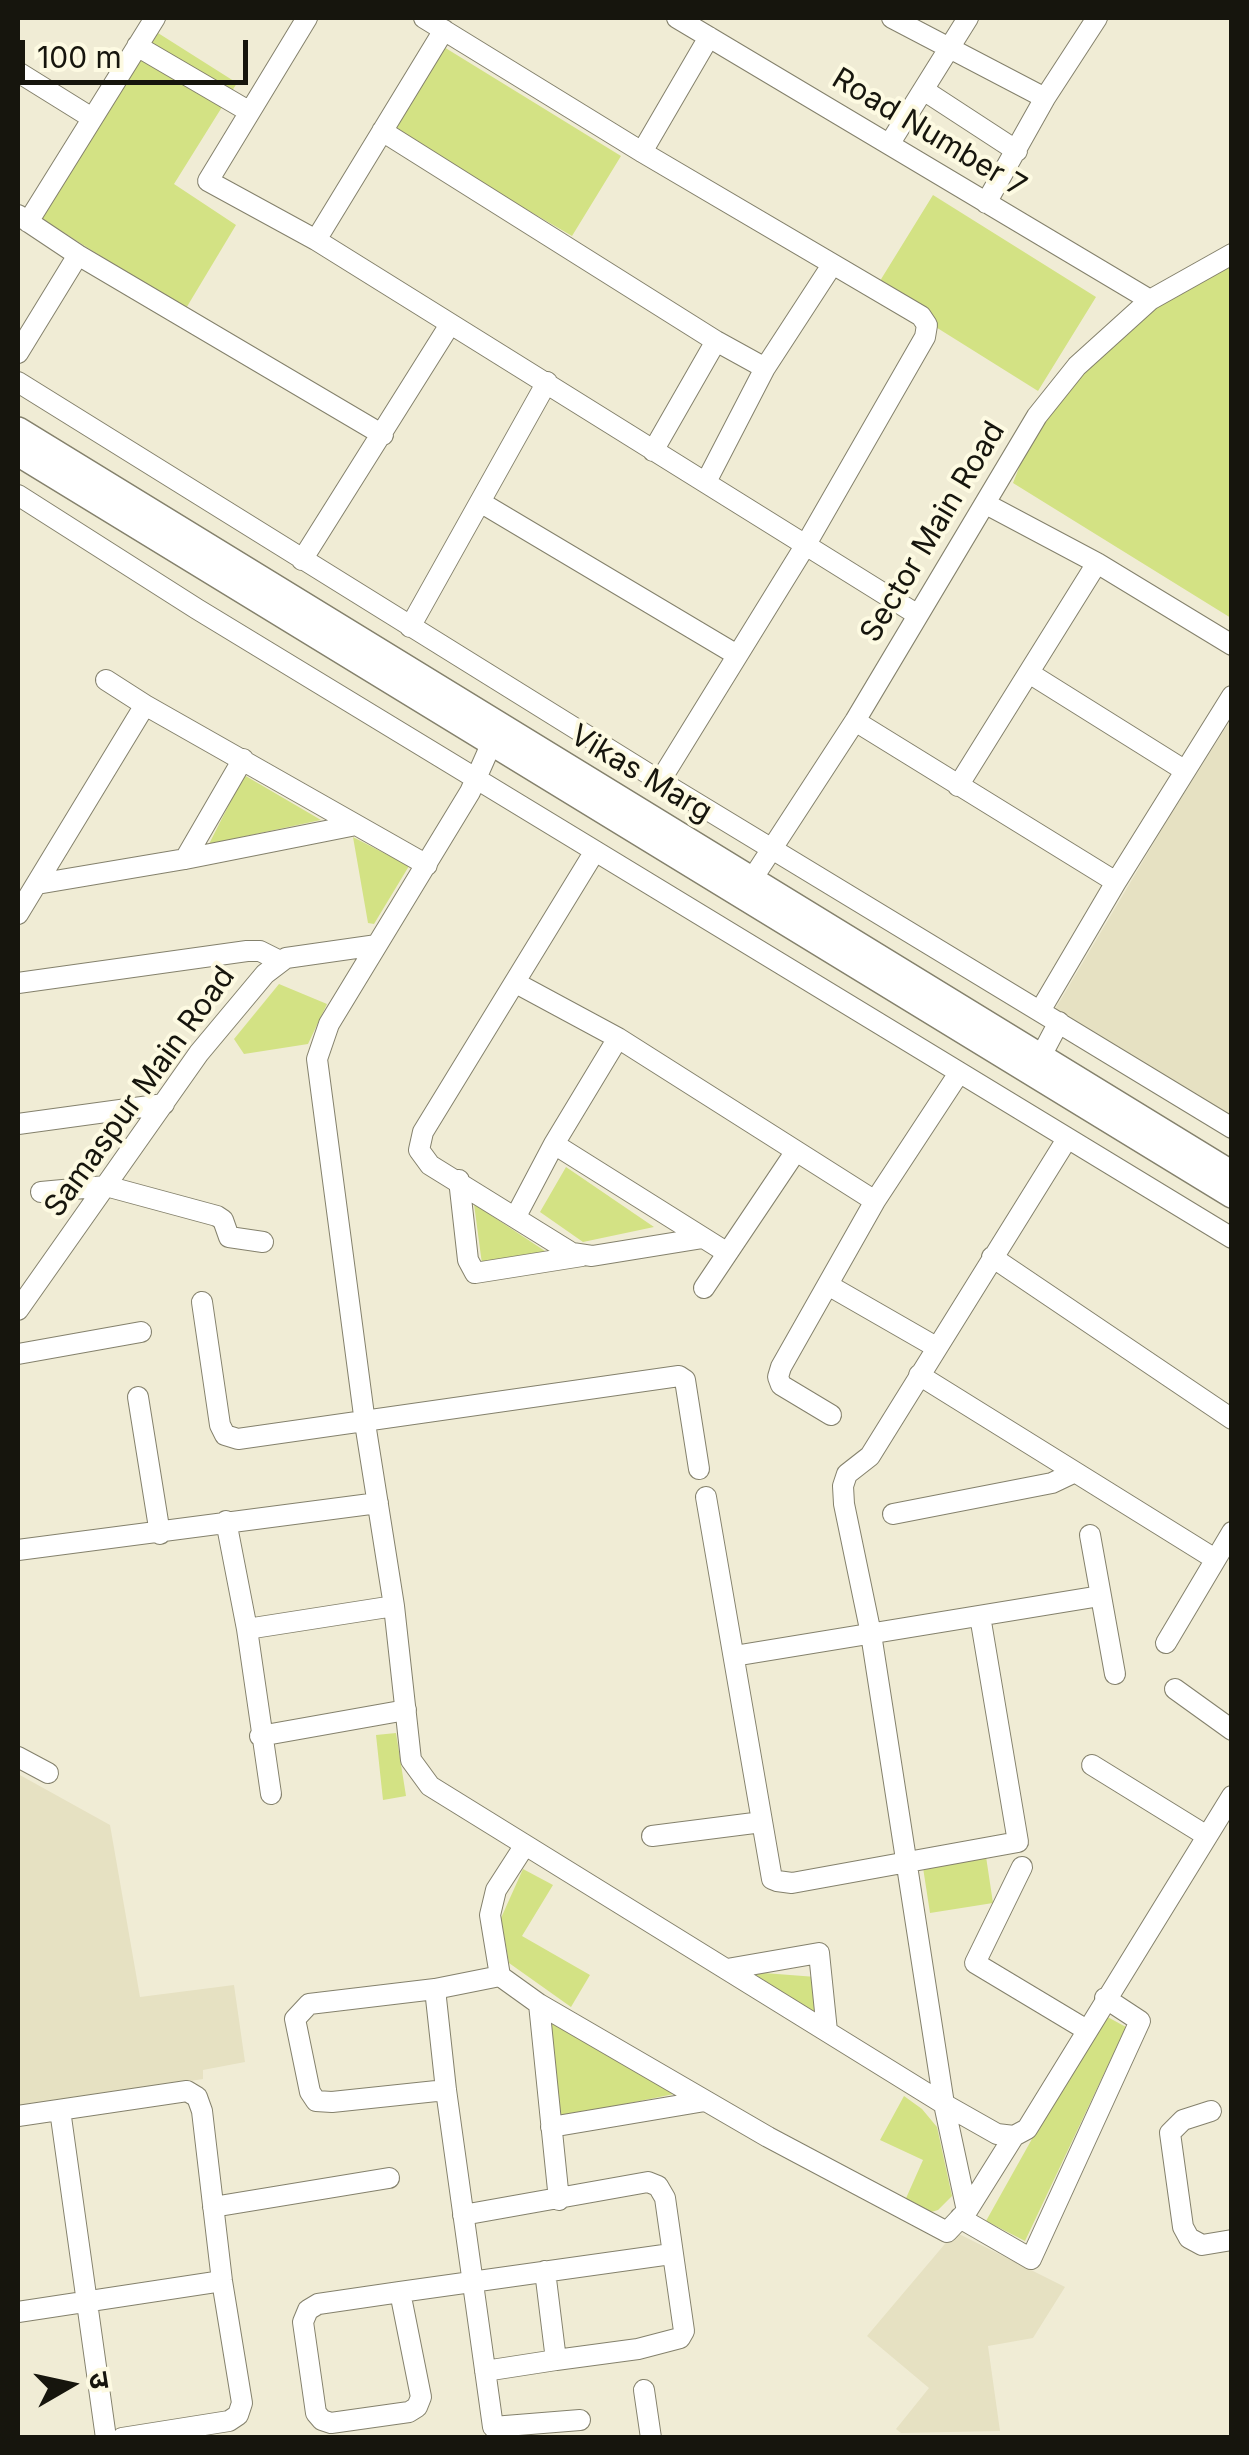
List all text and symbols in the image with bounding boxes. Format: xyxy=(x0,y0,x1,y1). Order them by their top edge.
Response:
scale bar xyxy=(25,20,252,82)
text: 100 m xyxy=(37,39,122,75)
street label: Road Number 7 xyxy=(825,61,1033,205)
street label: Sector Main Road xyxy=(853,415,1013,649)
street label: Vikas Marg xyxy=(564,718,718,830)
street label: Samaspur Main Road xyxy=(37,960,243,1224)
north arrow xyxy=(20,2335,120,2435)
text: उ xyxy=(82,2370,118,2391)

